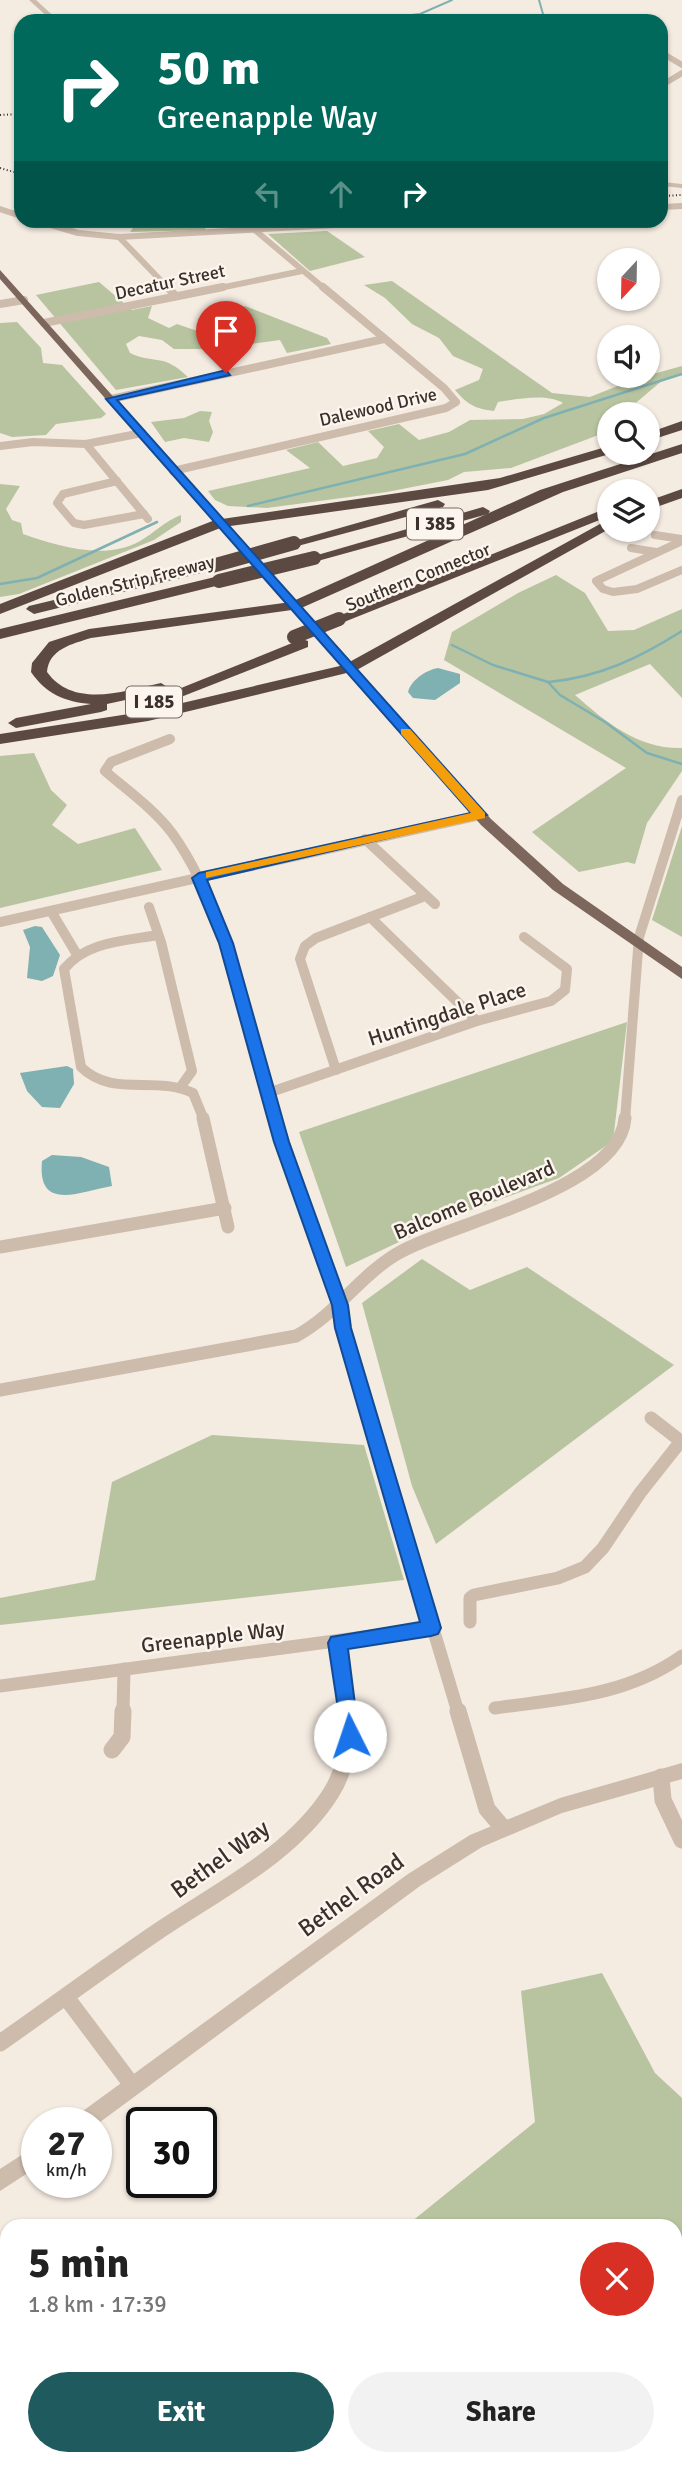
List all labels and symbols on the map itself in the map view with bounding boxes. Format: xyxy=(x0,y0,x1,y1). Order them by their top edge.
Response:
north arrow xyxy=(597,248,660,312)
street label: Decatur Street xyxy=(113,260,227,304)
pin xyxy=(196,301,256,373)
street label: Dalewood Drive xyxy=(317,383,439,431)
road number: I 385 xyxy=(407,509,463,540)
street label: Southern Connector xyxy=(342,538,494,616)
street label: Golden Strip Freeway xyxy=(53,550,217,611)
road number: I 185 xyxy=(126,687,182,718)
street label: Huntingdale Place xyxy=(365,976,529,1052)
street label: Balcome Boulevard xyxy=(390,1154,558,1246)
street label: Greenapple Way xyxy=(140,1615,287,1659)
position arrow xyxy=(313,1699,387,1773)
street label: Bethel Way xyxy=(165,1813,275,1905)
street label: Bethel Road xyxy=(292,1847,410,1943)
speed limit sign: 30 xyxy=(126,2107,217,2198)

